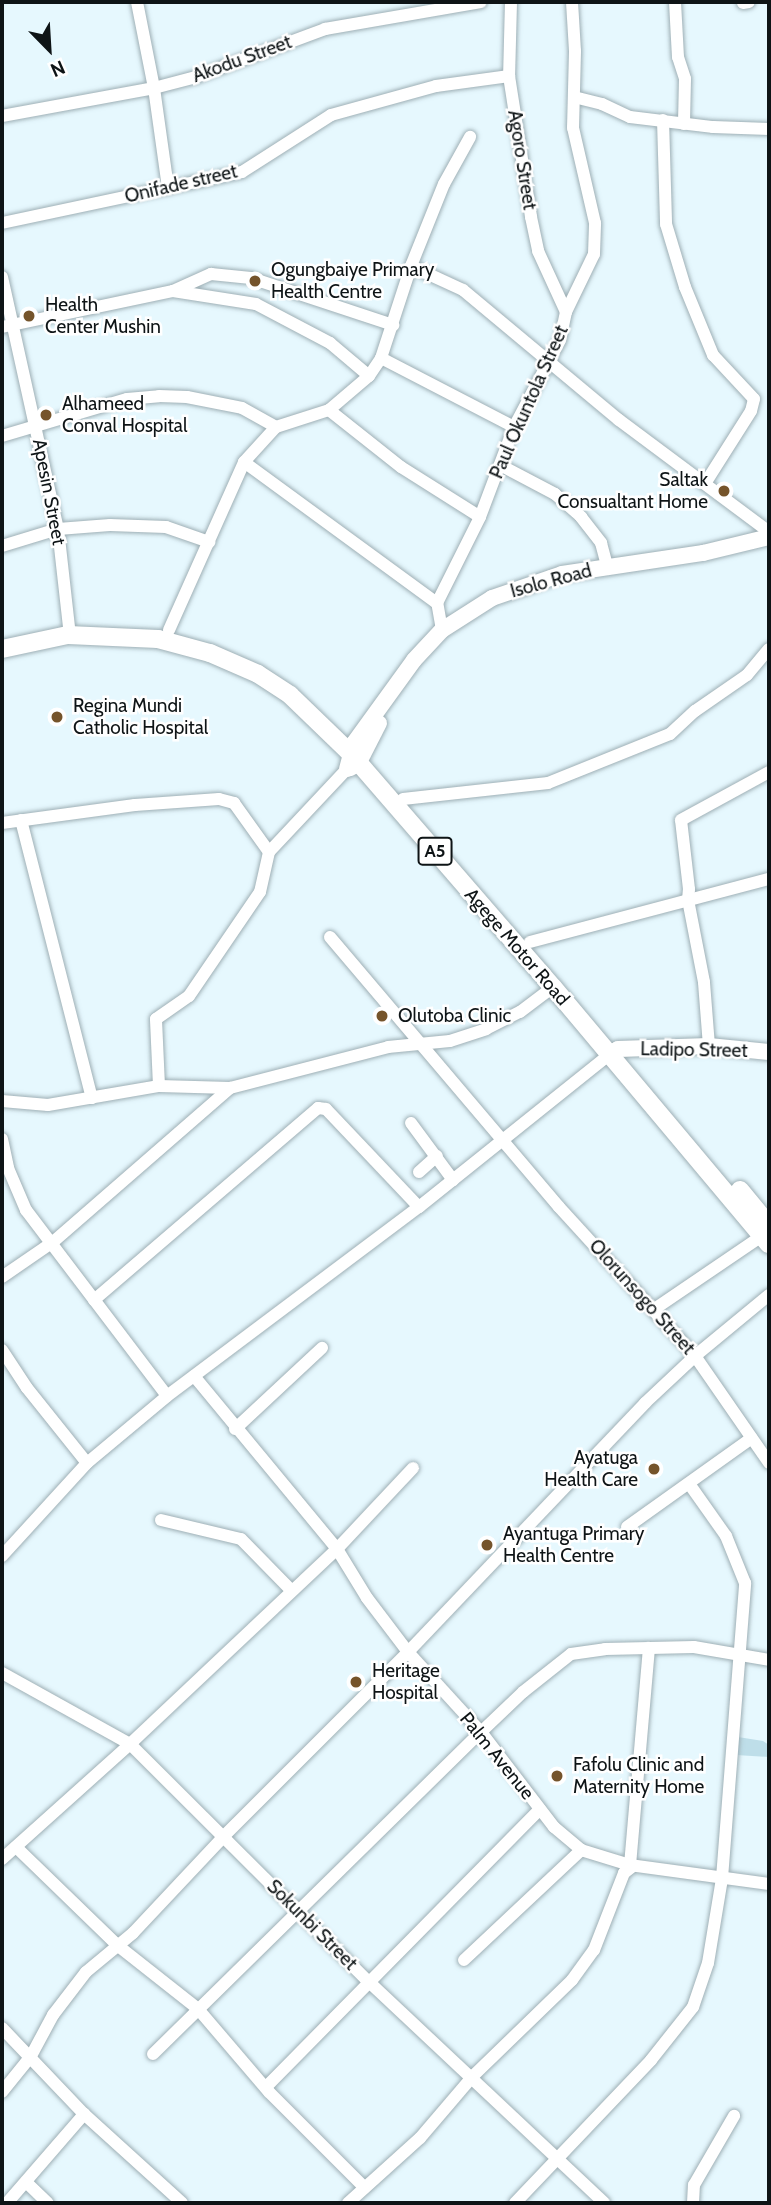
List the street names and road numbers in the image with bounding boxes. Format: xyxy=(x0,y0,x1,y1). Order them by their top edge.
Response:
street label: Akodu Street xyxy=(189,31,295,87)
street label: Agoro Street xyxy=(503,108,541,212)
street label: Onifade street xyxy=(122,160,240,208)
street label: Paul Okuntola Street xyxy=(485,322,573,482)
street label: Apesin Street xyxy=(28,437,70,547)
street label: Isolo Road xyxy=(508,559,594,603)
road number: A5 xyxy=(418,836,452,866)
street label: Agege Motor Road xyxy=(460,884,574,1010)
street label: Ladipo Street xyxy=(640,1038,748,1062)
street label: Olorunsogo Street xyxy=(584,1235,700,1359)
street label: Palm Avenue xyxy=(455,1708,539,1804)
street label: Sokunbi Street xyxy=(262,1875,362,1975)

